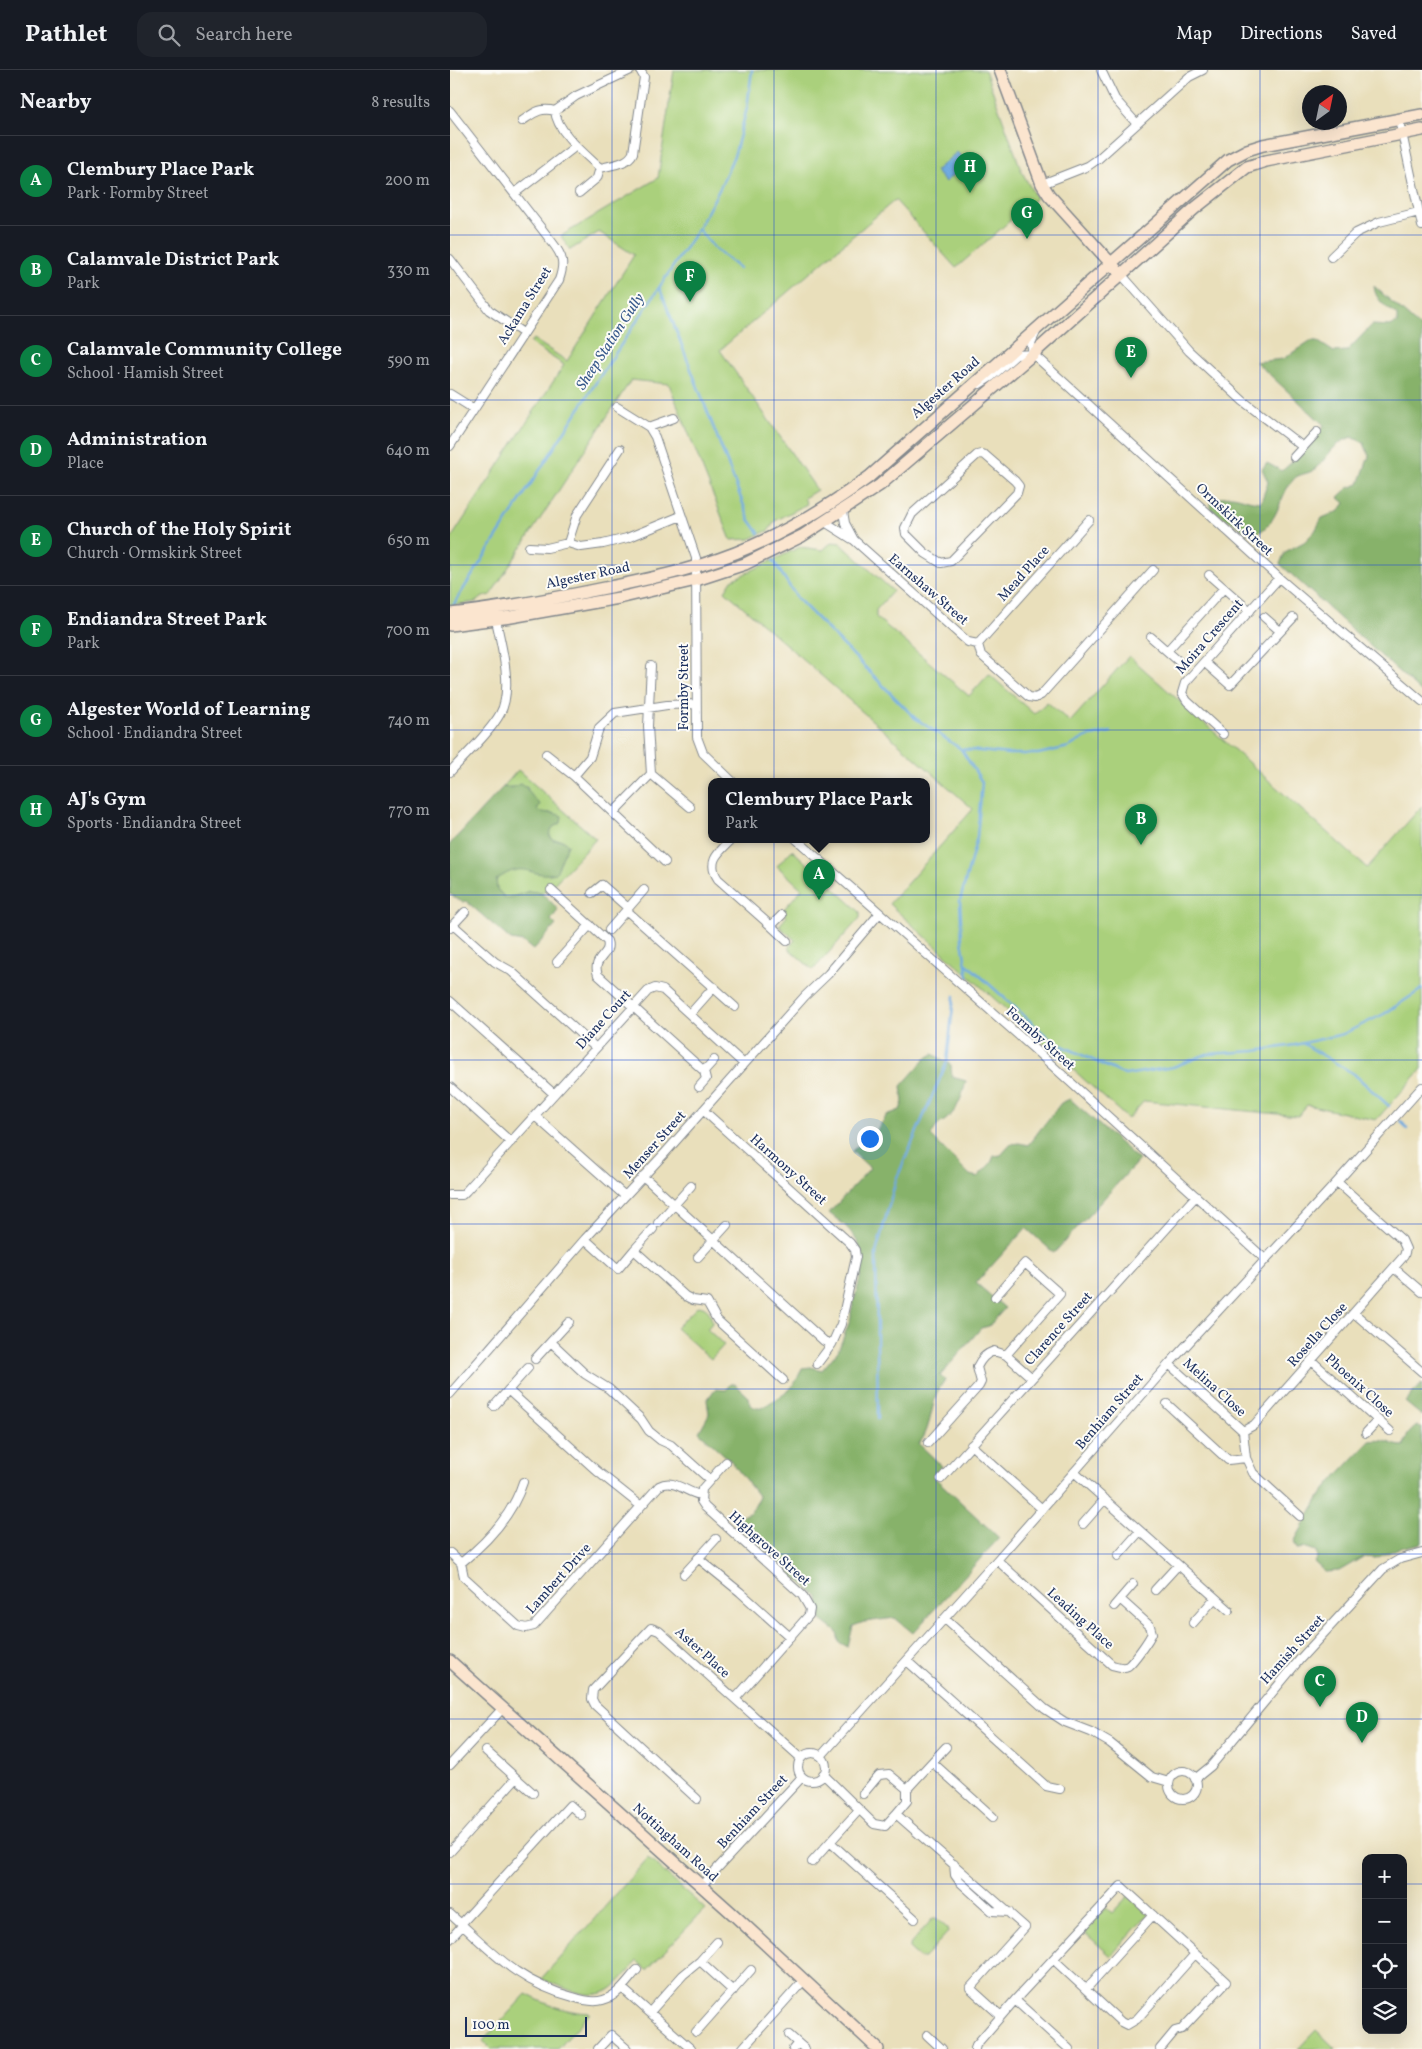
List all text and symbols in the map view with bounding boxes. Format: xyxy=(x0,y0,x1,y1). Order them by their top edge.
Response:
search box xyxy=(137,12,487,57)
text: Pathlet xyxy=(25,18,107,52)
icon: search xyxy=(155,21,183,49)
text: Search here xyxy=(195,22,293,48)
text: Map xyxy=(1176,22,1212,47)
text: Directions xyxy=(1240,22,1323,47)
text: Saved xyxy=(1351,22,1397,47)
north arrow xyxy=(1302,85,1347,130)
text: Nearby xyxy=(20,88,91,117)
text: 8 results xyxy=(371,92,430,114)
pin: H xyxy=(954,152,986,193)
text: Clembury Place Park xyxy=(67,157,254,183)
text: A xyxy=(30,170,42,192)
text: 200 m xyxy=(385,170,430,192)
text: Park · Formby Street xyxy=(67,183,209,205)
pin: G xyxy=(1011,198,1043,239)
text: Calamvale District Park xyxy=(67,247,279,273)
text: B xyxy=(31,260,41,282)
text: 330 m xyxy=(387,260,430,282)
pin: F xyxy=(674,261,706,302)
street label: Ackama Street xyxy=(493,263,557,349)
text: Park xyxy=(67,273,100,295)
water label: Sheep Station Gully xyxy=(572,289,650,395)
text: Calamvale Community College xyxy=(67,337,342,363)
pin: E xyxy=(1115,337,1147,378)
text: C xyxy=(31,350,41,372)
text: 590 m xyxy=(387,350,430,372)
street label: Algester Road xyxy=(907,353,985,423)
text: School · Hamish Street xyxy=(67,363,224,385)
text: Administration xyxy=(67,427,208,453)
text: D xyxy=(30,440,42,462)
text: 640 m xyxy=(386,440,430,462)
text: Place xyxy=(67,453,104,475)
street label: Ormskirk Street xyxy=(1191,479,1277,561)
text: Church of the Holy Spirit xyxy=(67,517,291,543)
text: E xyxy=(31,530,41,552)
text: 650 m xyxy=(388,530,430,552)
street label: Mead Place xyxy=(994,542,1054,606)
text: Church · Ormskirk Street xyxy=(67,543,242,565)
street label: Earnshaw Street xyxy=(884,550,972,630)
street label: Algester Road xyxy=(544,558,632,594)
street label: Moira Crescent xyxy=(1172,595,1248,679)
text: Endiandra Street Park xyxy=(67,607,267,633)
text: F xyxy=(31,620,41,642)
text: 700 m xyxy=(386,620,430,642)
text: Park xyxy=(67,633,100,655)
street label: Formby Street xyxy=(675,643,694,731)
text: Algester World of Learning xyxy=(67,697,310,723)
text: G xyxy=(30,710,42,732)
text: 740 m xyxy=(388,710,430,732)
text: School · Endiandra Street xyxy=(67,723,243,745)
popup xyxy=(708,778,930,843)
text: AJ's Gym xyxy=(67,787,146,813)
text: Clembury Place Park xyxy=(725,787,913,813)
text: H xyxy=(30,800,42,822)
text: 770 m xyxy=(388,800,430,822)
pin: B xyxy=(1125,804,1157,845)
text: Sports · Endiandra Street xyxy=(67,813,242,835)
text: Park xyxy=(725,813,758,835)
pin: A xyxy=(803,859,835,900)
street label: Diane Court xyxy=(572,986,636,1054)
street label: Formby Street xyxy=(1001,1003,1079,1075)
street label: Menser Street xyxy=(619,1107,691,1183)
your location xyxy=(857,1126,883,1152)
street label: Harmony Street xyxy=(745,1130,831,1210)
street label: Clarence Street xyxy=(1021,1288,1097,1370)
street label: Rosella Close xyxy=(1284,1298,1352,1371)
street label: Phoenix Close xyxy=(1320,1350,1398,1422)
street label: Melina Close xyxy=(1178,1354,1250,1422)
street label: Benhiam Street xyxy=(1072,1370,1148,1454)
street label: Highgrove Street xyxy=(724,1507,814,1591)
street label: Lambert Drive xyxy=(522,1539,596,1619)
street label: Leading Place xyxy=(1042,1584,1118,1654)
street label: Hamish Street xyxy=(1257,1611,1330,1689)
street label: Aster Place xyxy=(670,1623,734,1683)
pin: C xyxy=(1304,1666,1336,1707)
pin: D xyxy=(1346,1702,1378,1743)
street label: Benhiam Street xyxy=(714,1771,792,1853)
street label: Nottingham Road xyxy=(628,1799,722,1887)
map controls xyxy=(1362,1854,1407,2034)
button: + xyxy=(1362,1854,1407,1899)
button: − xyxy=(1362,1899,1407,1944)
button: locate xyxy=(1362,1944,1407,1989)
button: layers xyxy=(1362,1989,1407,2034)
scale bar xyxy=(465,2014,588,2037)
text: 100 m xyxy=(472,2016,510,2035)

